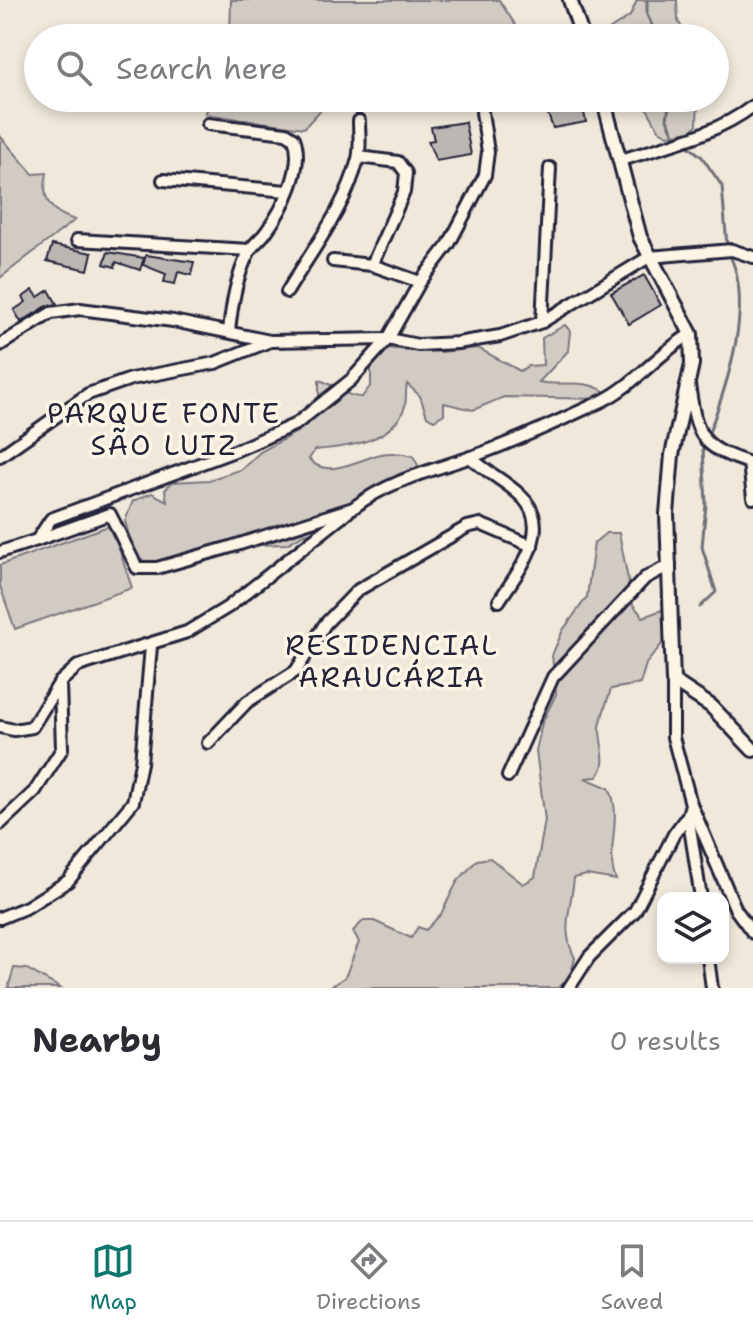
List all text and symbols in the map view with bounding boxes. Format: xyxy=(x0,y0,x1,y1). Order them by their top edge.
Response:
search box xyxy=(24,24,729,112)
icon: search xyxy=(52,46,96,90)
text: Search here xyxy=(116,48,287,89)
district label: PARQUE FONTE SÃO LUIZ xyxy=(47,394,281,464)
district label: RESIDENCIAL ARAUCÁRIA xyxy=(285,626,499,696)
map controls xyxy=(657,892,729,964)
button: layers xyxy=(657,892,729,964)
text: Nearby xyxy=(32,1017,162,1063)
text: 0 results xyxy=(609,1023,721,1058)
tab: Map xyxy=(90,1239,137,1316)
tab: Directions xyxy=(316,1239,421,1316)
tab: Saved xyxy=(601,1239,663,1316)

